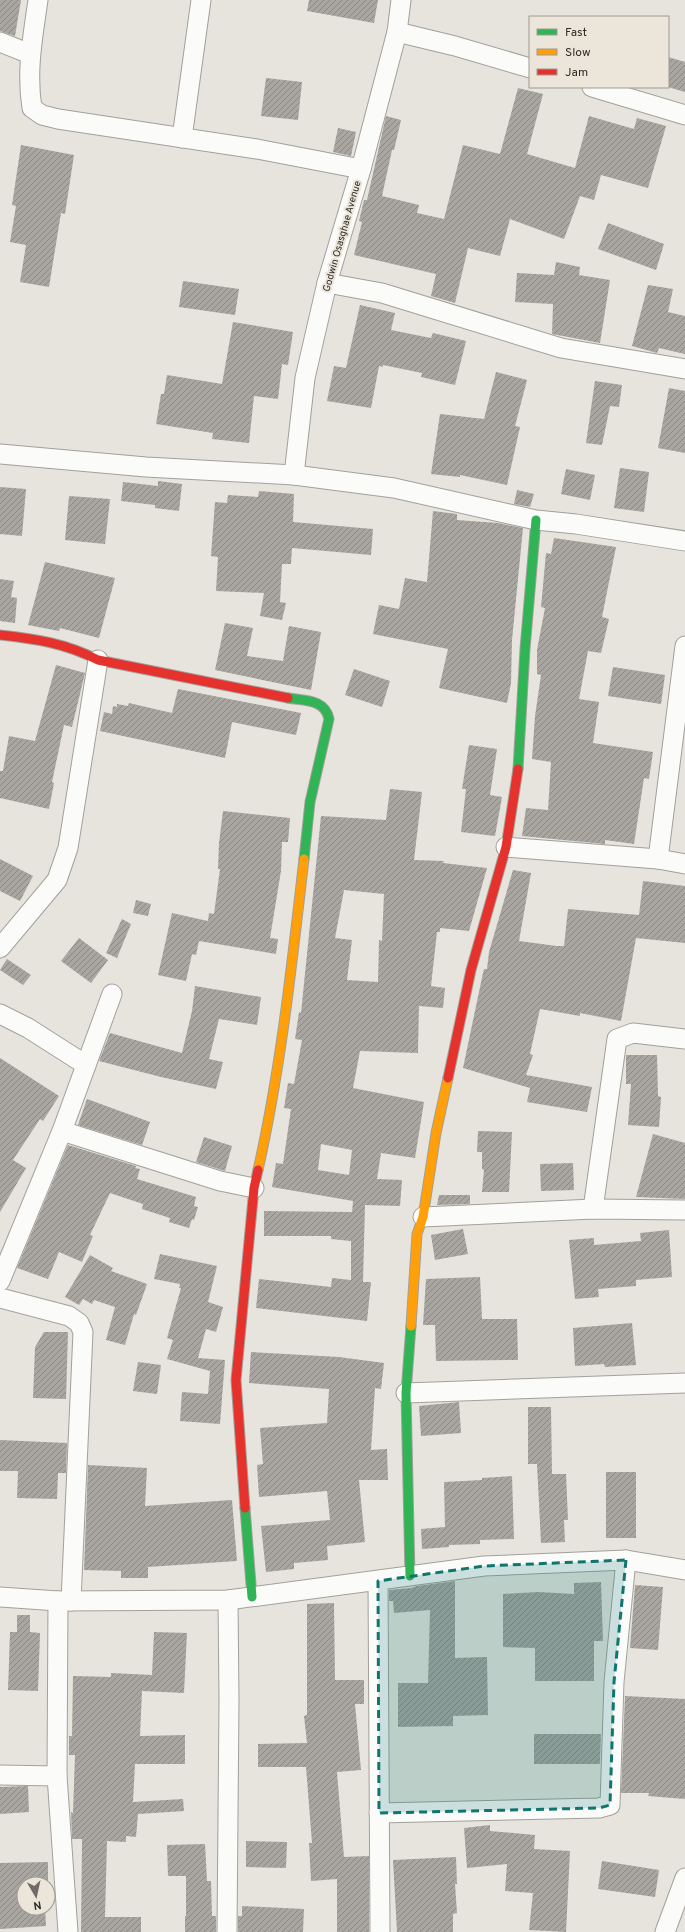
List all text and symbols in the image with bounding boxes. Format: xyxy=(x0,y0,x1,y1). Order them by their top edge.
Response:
legend xyxy=(529,16,669,88)
text: Fast xyxy=(565,25,587,41)
text: Slow xyxy=(565,45,591,61)
text: Jam xyxy=(565,65,588,81)
street label: Godwin Osasghae Avenue xyxy=(320,179,365,293)
north arrow xyxy=(16,1876,56,1916)
text: N xyxy=(32,1897,42,1912)

